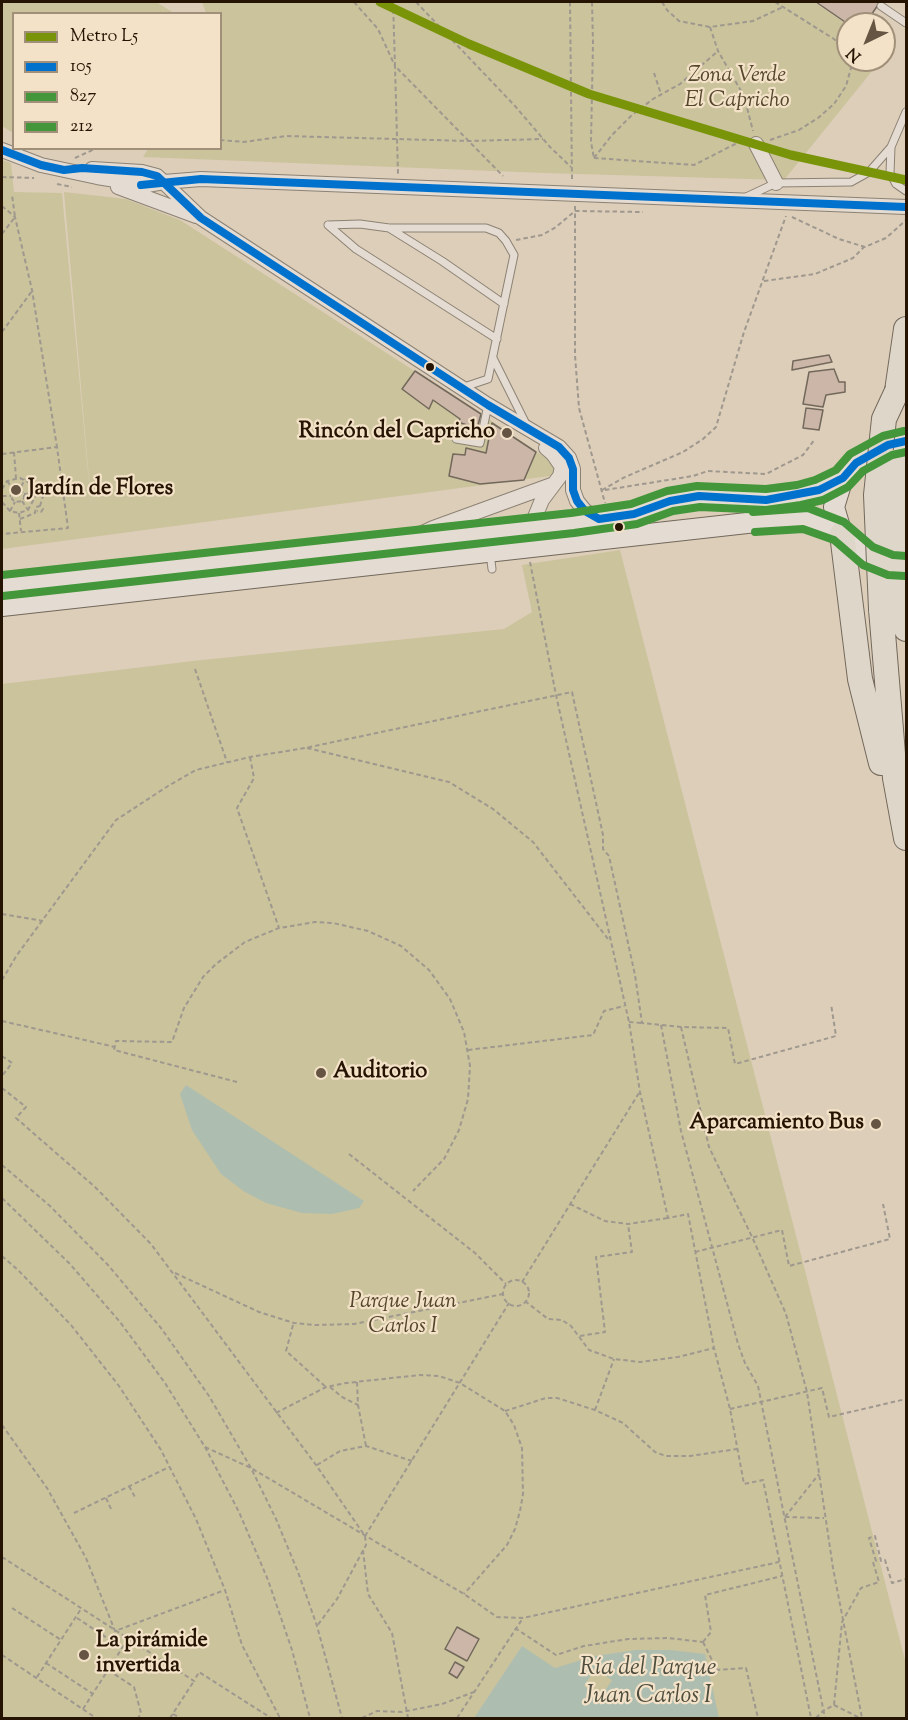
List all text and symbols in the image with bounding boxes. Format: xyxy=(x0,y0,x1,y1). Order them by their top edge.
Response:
legend xyxy=(12,12,222,150)
north arrow xyxy=(836,12,896,72)
text: Metro L5 xyxy=(70,24,138,50)
text: N xyxy=(842,41,867,67)
text: 105 xyxy=(70,54,92,80)
park label: Zona Verde El Capricho xyxy=(684,64,790,116)
text: 827 xyxy=(70,84,96,110)
text: 212 xyxy=(70,114,93,140)
unlabelled marker xyxy=(424,361,436,373)
place label: Rincón del Capricho xyxy=(299,420,495,446)
marker: Rincón del Capricho xyxy=(500,426,514,440)
place label: Jardín de Flores xyxy=(28,477,173,503)
marker: Jardín de Flores xyxy=(9,483,23,497)
unlabelled marker xyxy=(613,521,625,533)
place label: Auditorio xyxy=(333,1060,427,1086)
marker: Auditorio xyxy=(314,1066,328,1080)
place label: Aparcamiento Bus xyxy=(689,1111,864,1137)
marker: Aparcamiento Bus xyxy=(869,1117,883,1131)
park label: Parque Juan Carlos I xyxy=(349,1290,457,1342)
place label: La pirámide invertida xyxy=(96,1629,208,1681)
marker: La pirámide invertida xyxy=(77,1648,91,1662)
water label: Ría del Parque Juan Carlos I xyxy=(580,1656,716,1712)

